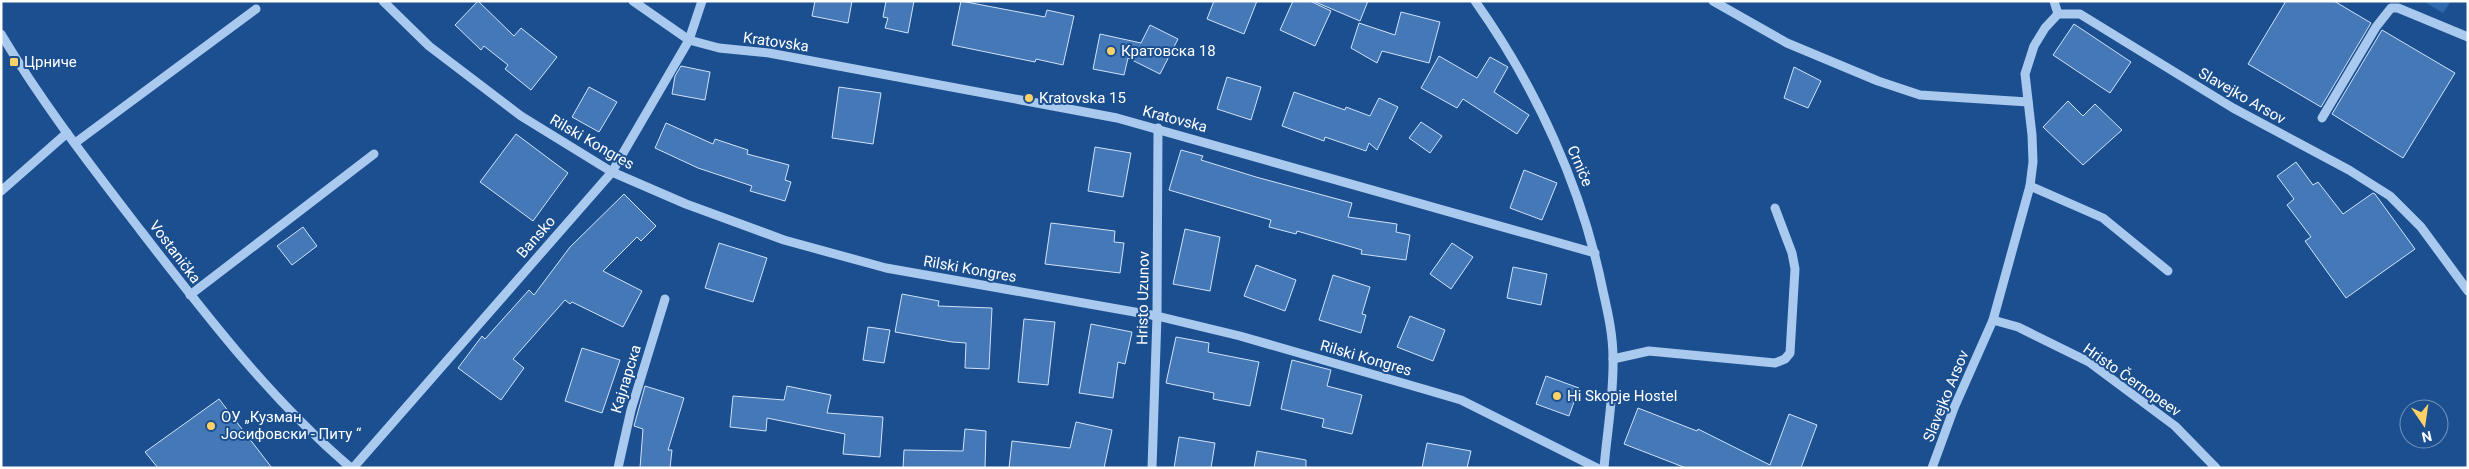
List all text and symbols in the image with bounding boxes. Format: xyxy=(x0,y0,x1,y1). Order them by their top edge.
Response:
street label: Kratovska xyxy=(742,28,810,56)
place label: Кратовска 18 xyxy=(1121,42,1216,60)
marker: Кратовска 18 xyxy=(1105,45,1117,57)
place label: Црниче xyxy=(24,53,77,71)
marker: Црниче xyxy=(8,56,20,68)
street label: Slavejko Arsov xyxy=(2195,64,2289,128)
place label: Kratovska 15 xyxy=(1039,89,1126,107)
marker: Kratovska 15 xyxy=(1023,92,1035,104)
street label: Kratovska xyxy=(1141,102,1209,136)
street label: Rilski Kongres xyxy=(547,111,637,173)
street label: Crniče xyxy=(1563,143,1597,189)
street label: Bansko xyxy=(513,212,559,262)
street label: Vostanička xyxy=(146,217,204,287)
street label: Hristo Uzunov xyxy=(1133,251,1153,345)
street label: Rilski Kongres xyxy=(922,252,1018,286)
street label: Rilski Kongres xyxy=(1318,336,1414,380)
street label: Hristo Černopeev xyxy=(2080,340,2184,420)
street label: Кајларска xyxy=(607,343,645,415)
street label: Slavejko Arsov xyxy=(1919,347,1973,445)
place label: Hi Skopje Hostel xyxy=(1567,387,1677,405)
marker: Hi Skopje Hostel xyxy=(1551,390,1563,402)
north arrow xyxy=(2399,399,2449,449)
place label: ОУ „Кузман Јосифовски - Питу “ xyxy=(221,408,362,443)
marker: ОУ „Кузман Јосифовски - Питу “ xyxy=(205,420,217,432)
text: N xyxy=(2420,428,2434,446)

